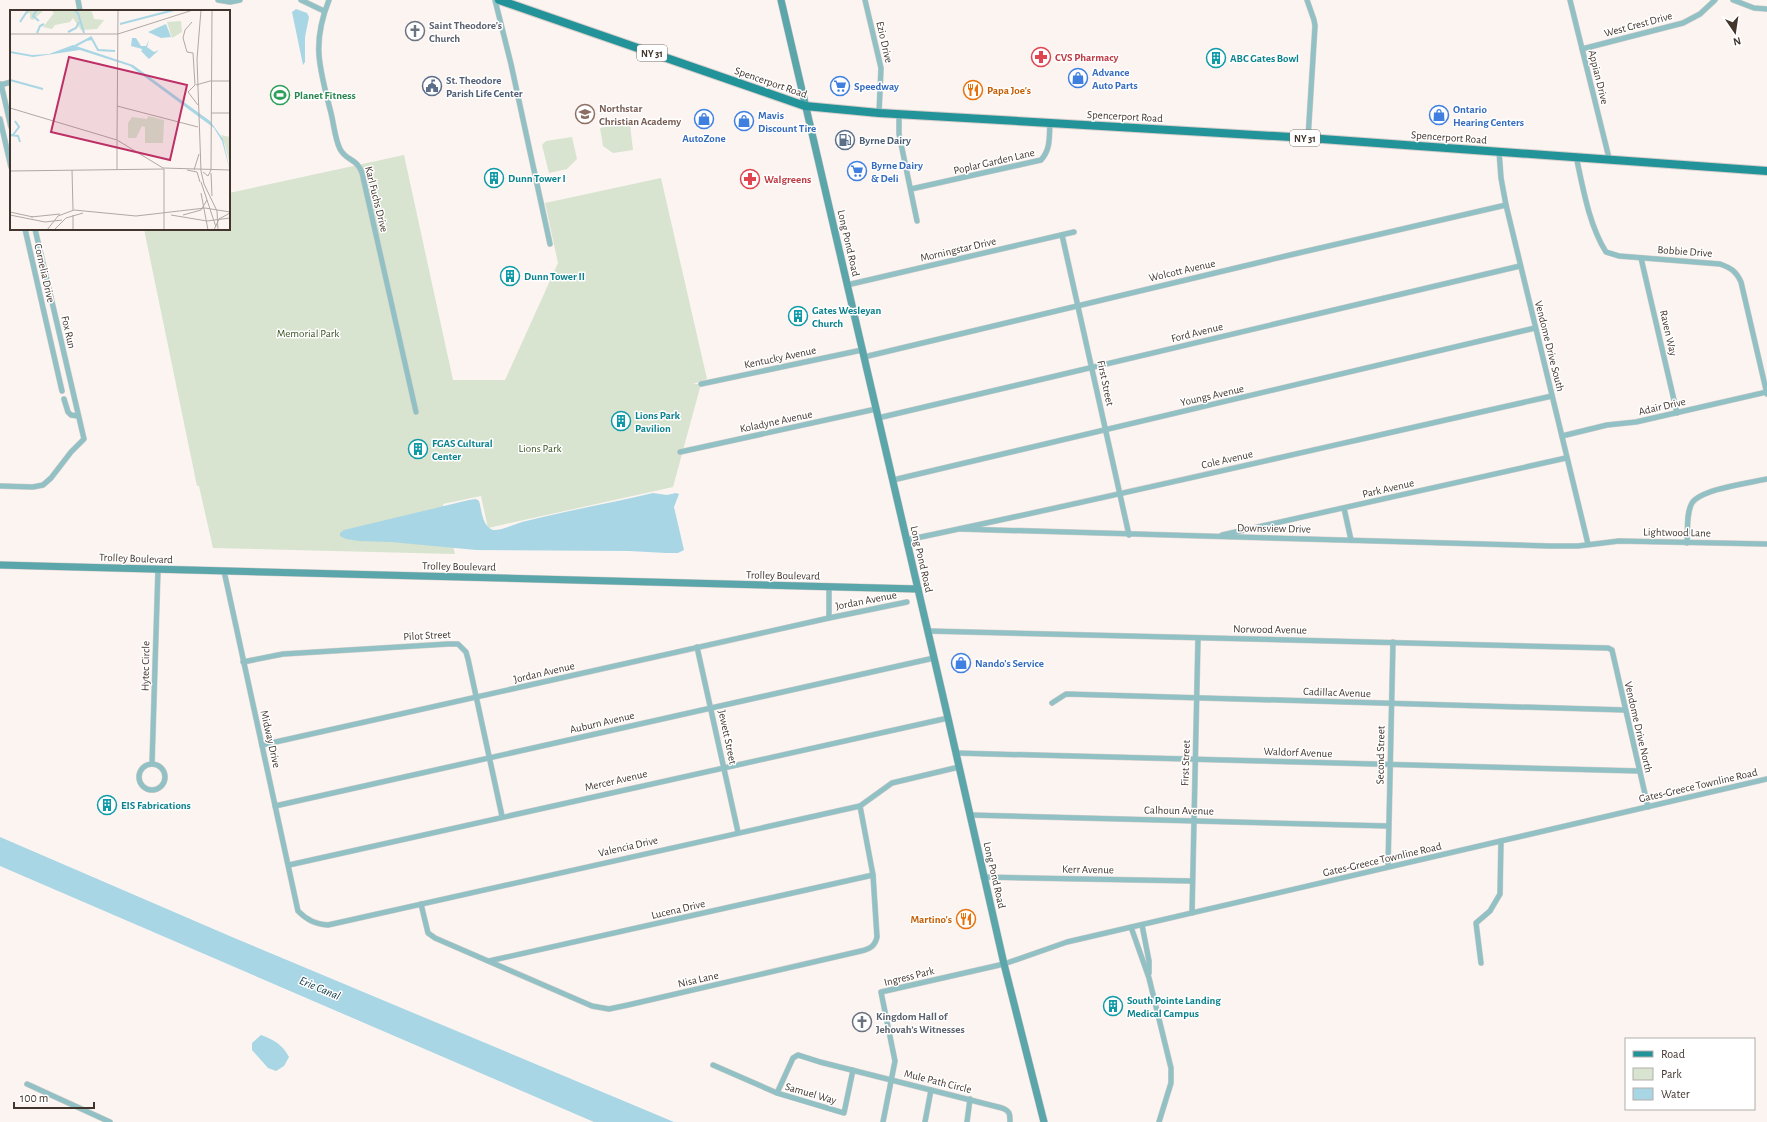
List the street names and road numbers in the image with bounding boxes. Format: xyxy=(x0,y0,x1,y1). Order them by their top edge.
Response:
street label: West Crest Drive xyxy=(1603,10,1673,39)
street label: Ezio Drive xyxy=(874,20,895,64)
road number: NY 31 xyxy=(637,45,667,61)
street label: Appian Drive xyxy=(1586,49,1611,105)
street label: Spencerport Road xyxy=(733,65,809,100)
street label: Spencerport Road xyxy=(1087,109,1164,124)
street label: Spencerport Road xyxy=(1411,129,1488,146)
road number: NY 31 xyxy=(1290,130,1320,146)
street label: Poplar Garden Lane xyxy=(952,147,1036,176)
street label: Karl Fuchs Drive xyxy=(363,165,390,233)
street label: Long Pond Road xyxy=(835,209,862,278)
street label: Morningstar Drive xyxy=(919,235,997,264)
street label: Cornelia Drive xyxy=(32,243,57,304)
street label: Bobbie Drive xyxy=(1657,244,1713,259)
street label: Wolcott Avenue xyxy=(1148,257,1216,283)
street label: Vendome Drive South xyxy=(1533,300,1566,393)
street label: Raven Way xyxy=(1658,309,1679,357)
street label: Fox Run xyxy=(59,315,78,350)
street label: Ford Avenue xyxy=(1170,321,1224,344)
street label: Kentucky Avenue xyxy=(743,344,817,371)
street label: First Street xyxy=(1095,359,1116,407)
street label: Youngs Avenue xyxy=(1179,383,1245,408)
street label: Adair Drive xyxy=(1638,396,1687,417)
street label: Koladyne Avenue xyxy=(739,408,813,435)
street label: Cole Avenue xyxy=(1200,448,1254,471)
street label: Park Avenue xyxy=(1361,477,1415,500)
street label: Downsview Drive xyxy=(1237,522,1311,535)
street label: Long Pond Road xyxy=(908,525,935,594)
street label: Lightwood Lane xyxy=(1643,526,1711,539)
street label: Trolley Boulevard xyxy=(99,552,173,565)
street label: Trolley Boulevard xyxy=(422,560,496,573)
street label: Trolley Boulevard xyxy=(746,569,820,582)
street label: Jordan Avenue xyxy=(834,589,898,612)
street label: Norwood Avenue xyxy=(1233,623,1307,636)
street label: Pilot Street xyxy=(403,629,452,642)
street label: Hytec Circle xyxy=(140,641,151,691)
street label: Jordan Avenue xyxy=(513,660,576,685)
street label: Vendome Drive North xyxy=(1623,680,1654,774)
street label: Cadillac Avenue xyxy=(1303,686,1371,699)
street label: Midway Drive xyxy=(259,709,282,769)
street label: Jewett Street xyxy=(716,709,739,766)
street label: Auburn Avenue xyxy=(569,710,636,735)
street label: Second Street xyxy=(1374,725,1387,784)
street label: First Street xyxy=(1179,739,1192,786)
street label: Waldorf Avenue xyxy=(1263,746,1333,759)
street label: Gates-Greece Townline Road xyxy=(1638,766,1759,805)
street label: Mercer Avenue xyxy=(584,768,648,793)
street label: Calhoun Avenue xyxy=(1144,804,1214,817)
street label: Valencia Drive xyxy=(597,834,659,859)
street label: Gates-Greece Townline Road xyxy=(1322,840,1443,879)
street label: Long Pond Road xyxy=(981,841,1008,910)
street label: Kerr Avenue xyxy=(1062,864,1114,875)
street label: Lucena Drive xyxy=(650,898,706,921)
street label: Ingress Park xyxy=(883,965,935,988)
street label: Nisa Lane xyxy=(677,969,720,990)
street label: Mule Path Circle xyxy=(903,1068,973,1095)
street label: Samuel Way xyxy=(784,1081,838,1106)

